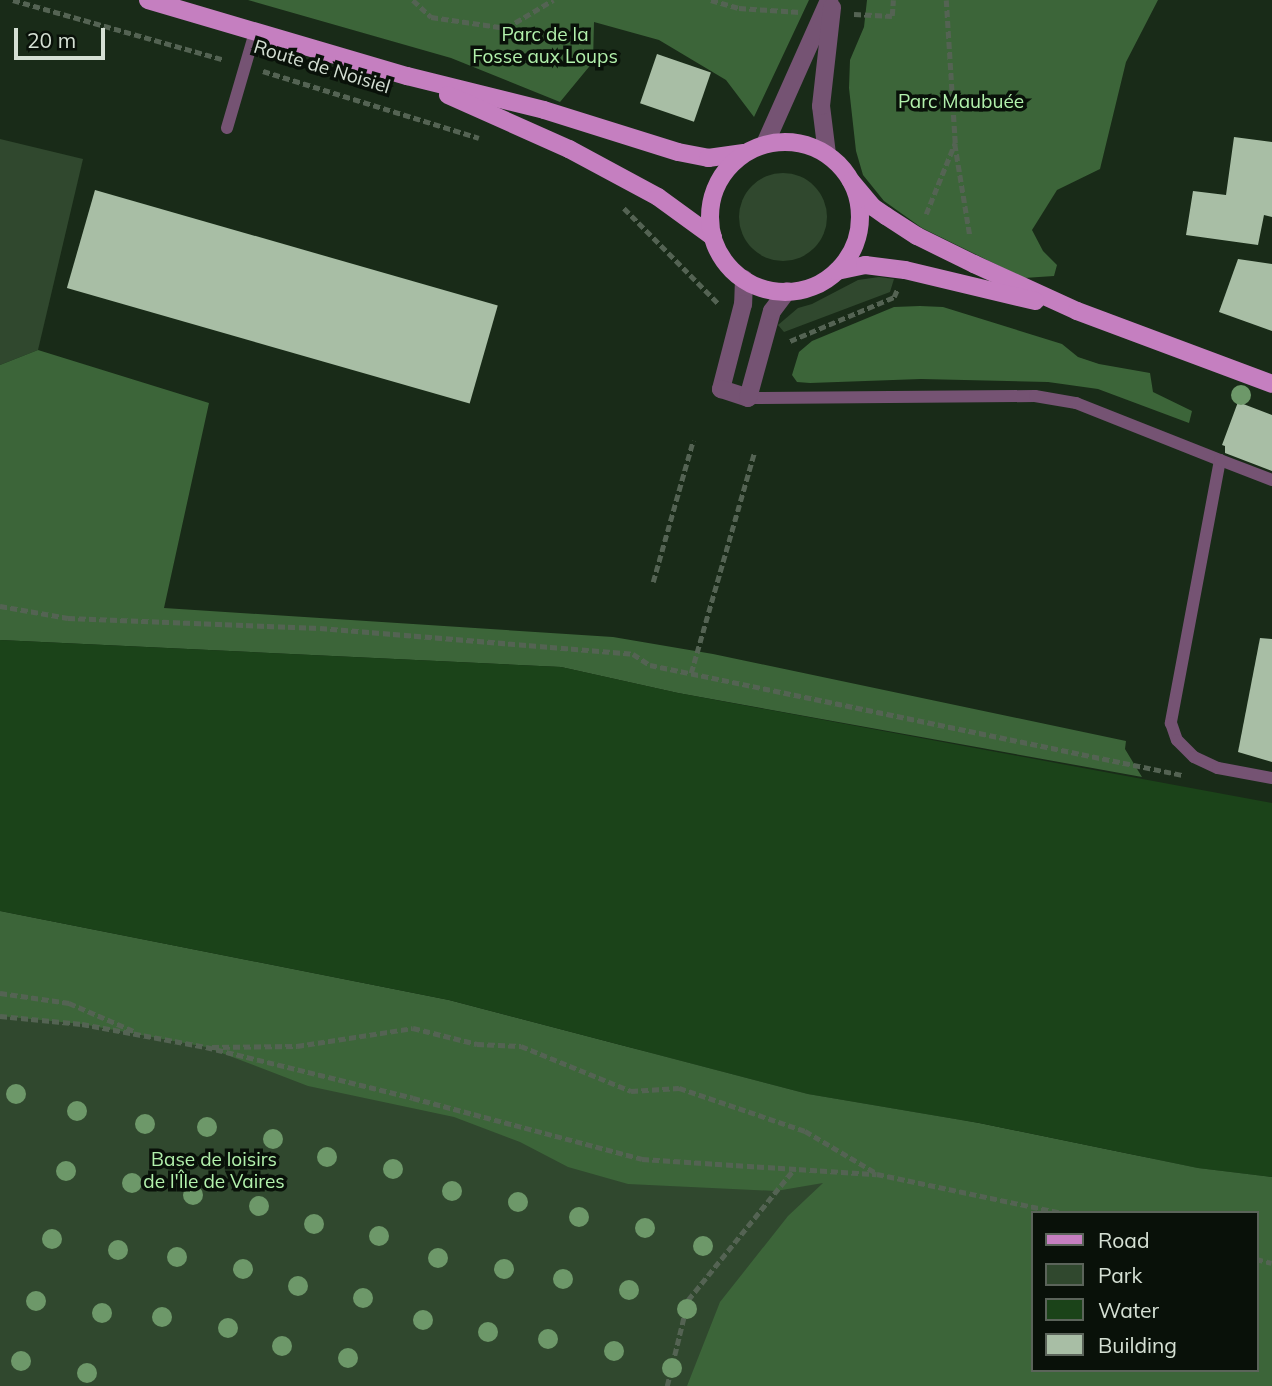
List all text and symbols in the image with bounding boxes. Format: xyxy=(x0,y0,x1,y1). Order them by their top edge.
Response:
scale bar xyxy=(18,14,108,58)
park label: Parc de la Fosse aux Loups xyxy=(472,24,618,68)
text: 20 m xyxy=(27,27,76,53)
street label: Route de Noisiel xyxy=(251,35,393,99)
park label: Parc Maubuée xyxy=(898,91,1024,113)
park label: Base de loisirs de l'Île de Vaires xyxy=(143,1149,285,1193)
legend xyxy=(1030,1211,1258,1372)
text: Road xyxy=(1098,1227,1149,1253)
text: Park xyxy=(1098,1262,1142,1288)
text: Water xyxy=(1098,1297,1159,1323)
text: Building xyxy=(1098,1332,1177,1358)

